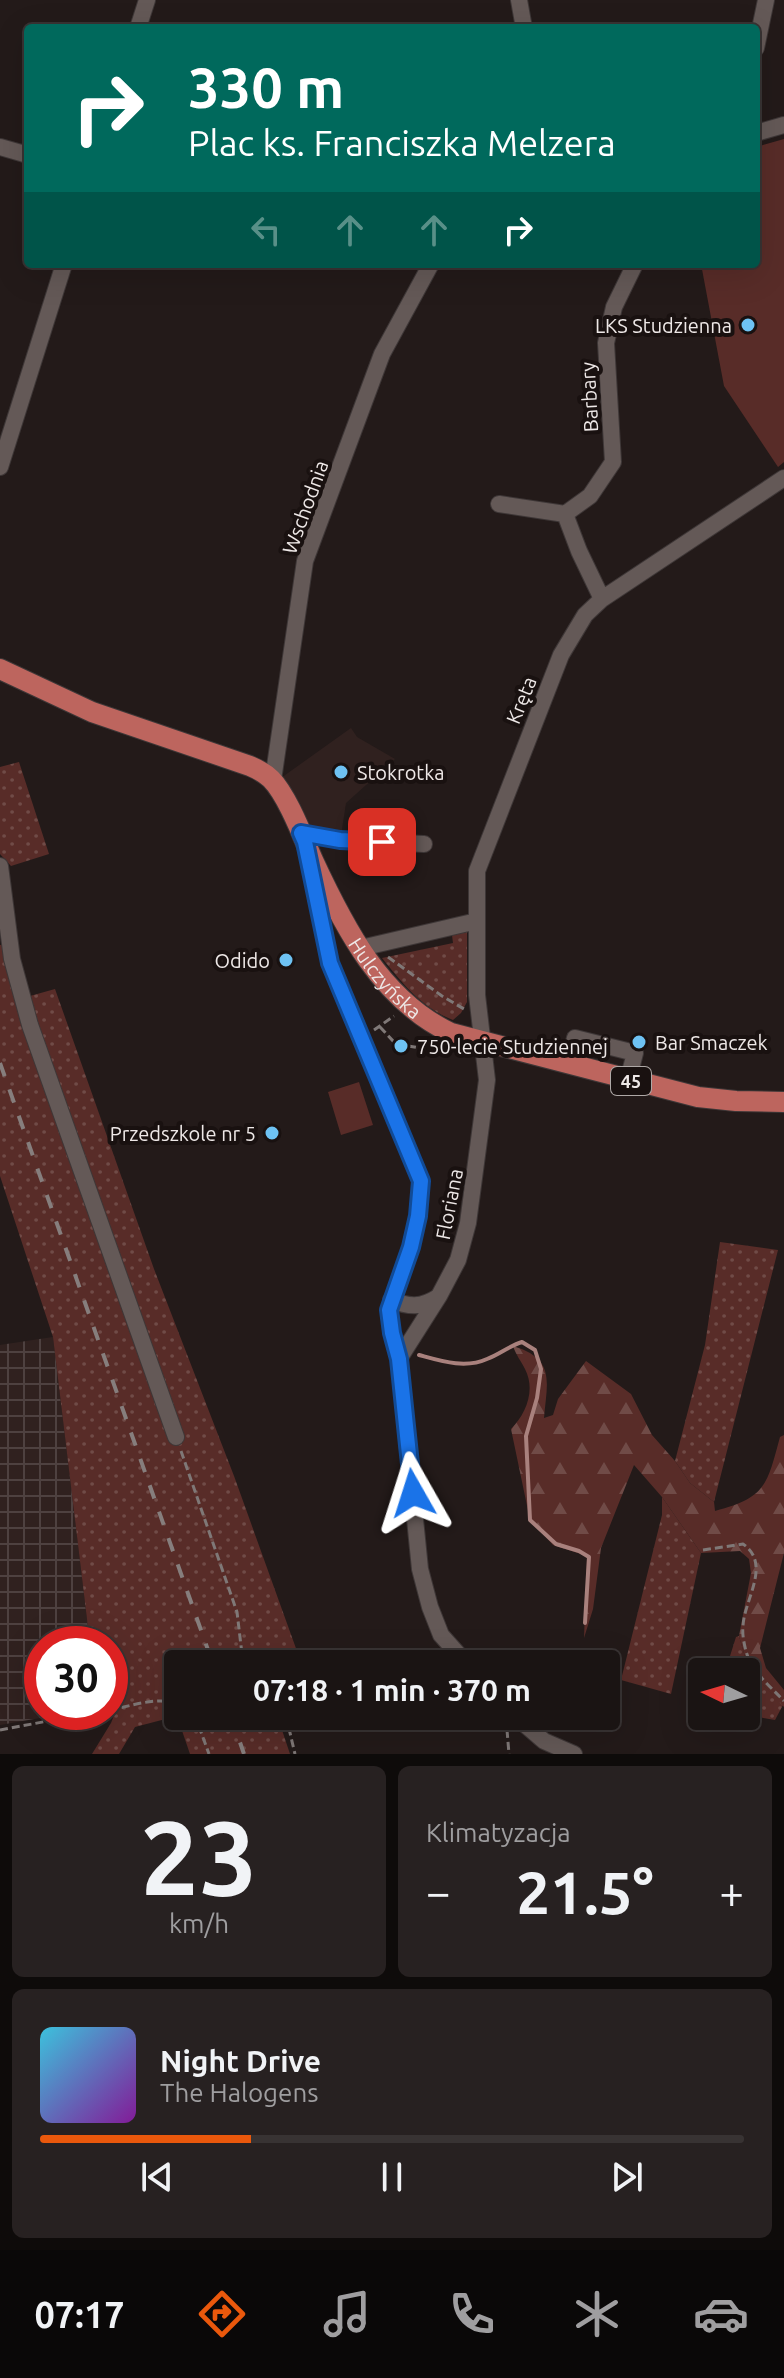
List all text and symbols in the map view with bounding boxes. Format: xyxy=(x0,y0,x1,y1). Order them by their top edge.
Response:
icon: right xyxy=(56,56,160,160)
text: 330 m xyxy=(188,56,344,119)
text: Plac ks. Franciszka Melzera xyxy=(188,122,616,163)
icon: left xyxy=(244,208,288,252)
icon: ahead xyxy=(328,208,372,252)
icon: ahead xyxy=(412,208,456,252)
icon: right xyxy=(496,208,540,252)
place label: LKS Studzienna xyxy=(595,314,732,337)
marker: LKS Studzienna xyxy=(739,316,757,334)
street label: Barbary xyxy=(576,361,602,433)
street label: Wschodnia xyxy=(277,457,333,557)
street label: Kręta xyxy=(501,673,541,727)
place label: Stokrotka xyxy=(357,761,445,784)
marker: Stokrotka xyxy=(332,763,350,781)
pin xyxy=(348,808,416,876)
icon: arrive xyxy=(360,820,404,864)
street label: Hulczyńska xyxy=(344,933,426,1023)
place label: Odido xyxy=(215,949,270,972)
marker: Odido xyxy=(277,951,295,969)
place label: Bar Smaczek xyxy=(655,1031,768,1054)
marker: Bar Smaczek xyxy=(630,1033,648,1051)
place label: 750-lecie Studziennej xyxy=(417,1035,608,1058)
marker: 750-lecie Studziennej xyxy=(392,1037,410,1055)
road number: 45 xyxy=(611,1067,651,1095)
place label: Przedszkole nr 5 xyxy=(110,1122,256,1145)
marker: Przedszkole nr 5 xyxy=(263,1124,281,1142)
street label: Floriana xyxy=(431,1167,467,1241)
position arrow xyxy=(371,1451,455,1535)
speed limit sign: 30 xyxy=(24,1626,128,1730)
north arrow xyxy=(688,1658,760,1730)
map controls xyxy=(688,1658,760,1730)
text: 07:18 · 1 min · 370 m xyxy=(253,1673,531,1707)
text: 23 xyxy=(140,1798,258,1915)
text: Klimatyzacja xyxy=(426,1818,571,1847)
text: 21.5° xyxy=(516,1858,654,1925)
text: − xyxy=(426,1867,451,1916)
text: + xyxy=(719,1867,744,1916)
text: km/h xyxy=(169,1909,229,1938)
text: Night Drive xyxy=(160,2044,321,2078)
text: The Halogens xyxy=(160,2078,319,2107)
icon: previous xyxy=(135,2155,179,2199)
icon: pause xyxy=(370,2155,414,2199)
icon: next xyxy=(605,2155,649,2199)
icon: directions xyxy=(194,2286,250,2342)
icon: music xyxy=(319,2286,375,2342)
icon: phone xyxy=(444,2286,500,2342)
icon: climate xyxy=(569,2286,625,2342)
icon: car xyxy=(693,2286,749,2342)
text: 07:17 xyxy=(34,2294,125,2335)

